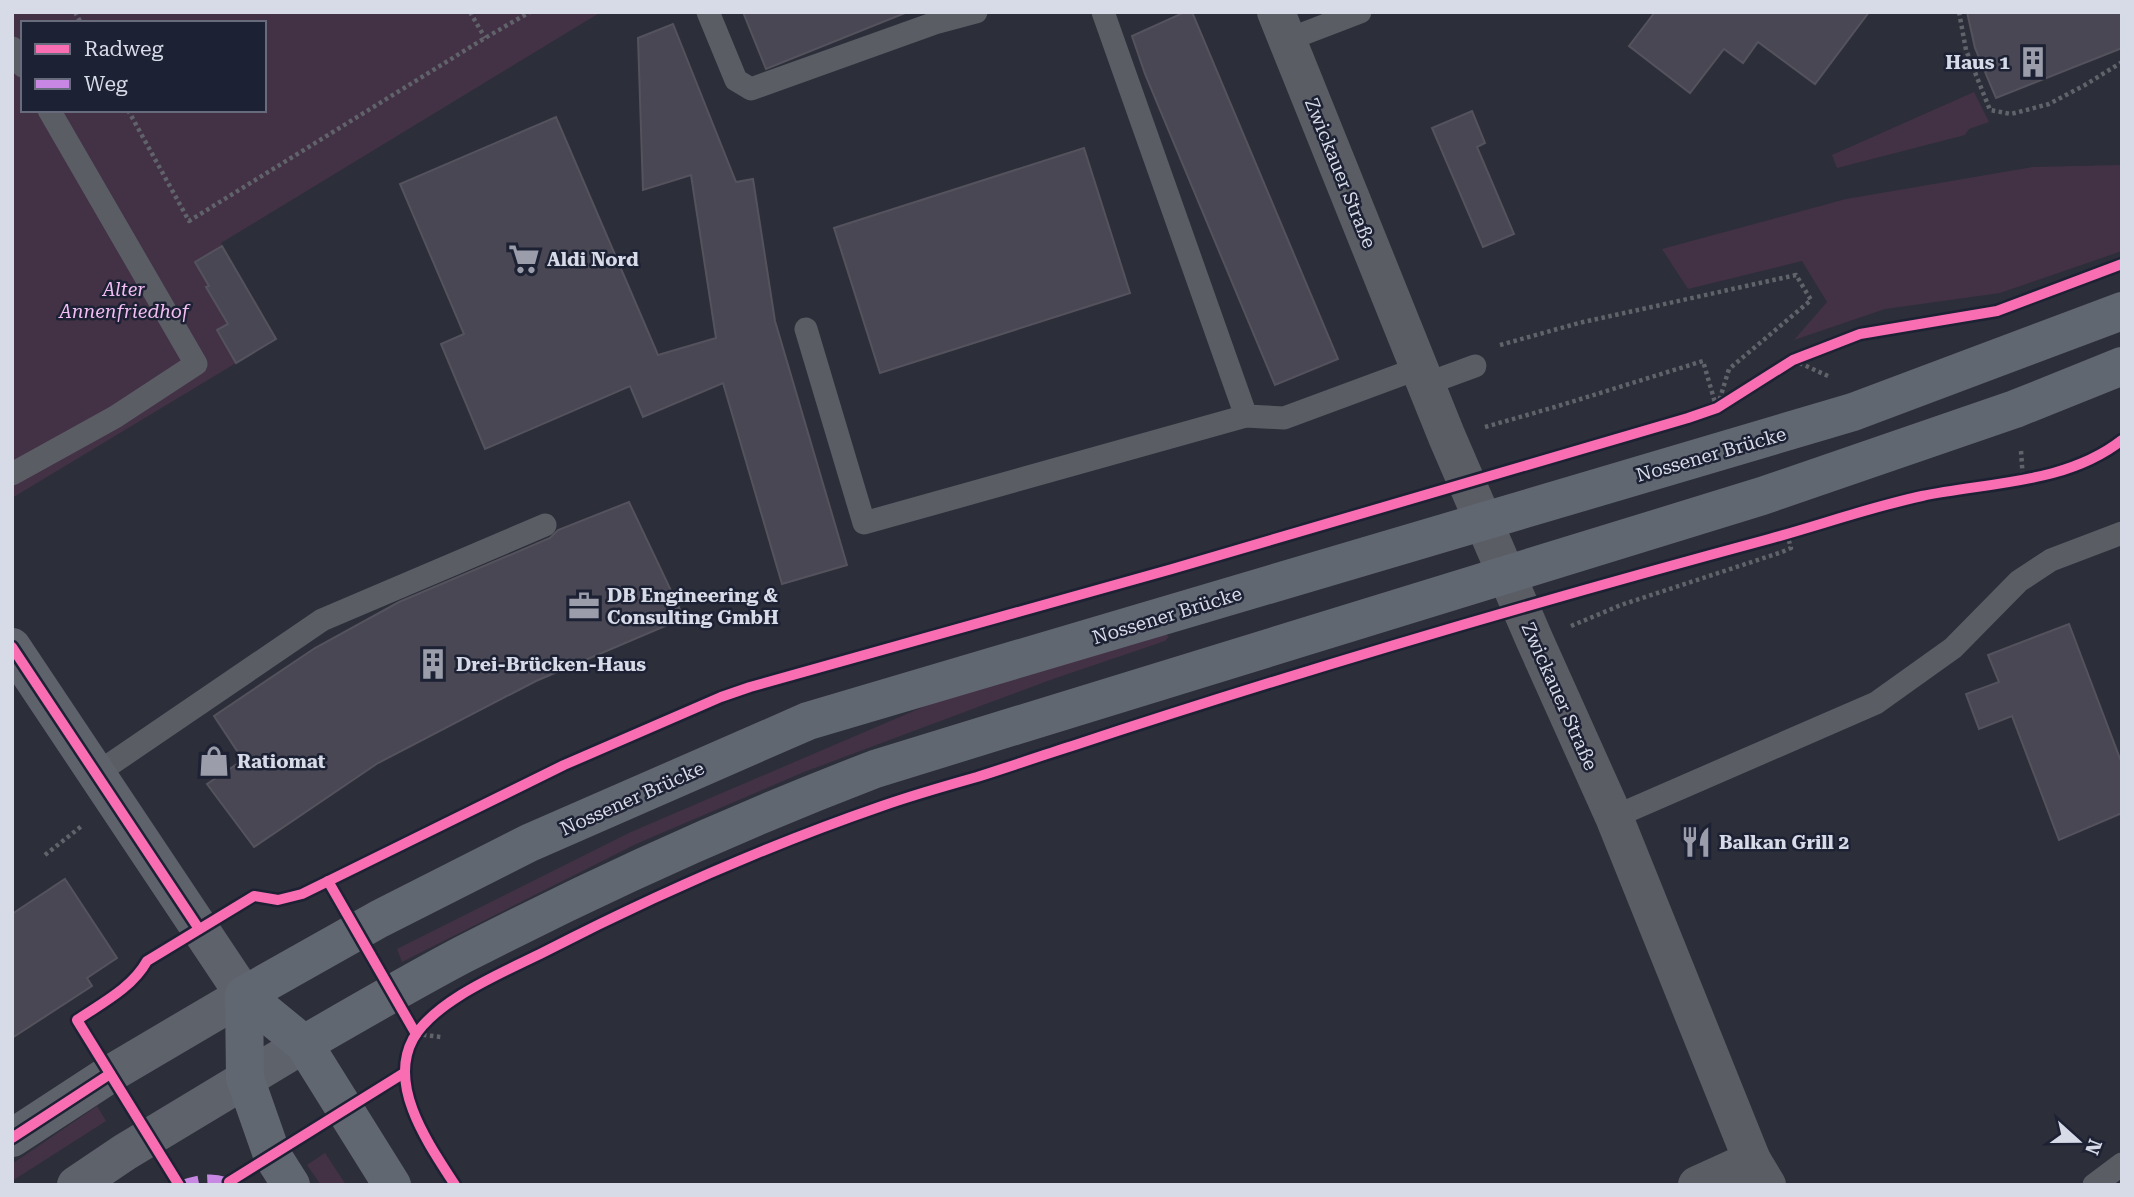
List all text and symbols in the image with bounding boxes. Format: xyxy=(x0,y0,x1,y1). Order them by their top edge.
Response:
legend xyxy=(21,21,266,112)
text: Radweg xyxy=(84,37,163,61)
building icon: Haus 1 xyxy=(2016,45,2050,79)
place label: Haus 1 xyxy=(1945,51,2010,74)
text: Weg xyxy=(84,72,128,96)
street label: Zwickauer Straße xyxy=(1300,95,1381,252)
supermarket icon: Aldi Nord xyxy=(507,242,541,276)
place label: Aldi Nord xyxy=(547,248,639,271)
park label: Alter Annenfriedhof xyxy=(58,278,191,323)
street label: Nossener Brücke xyxy=(1633,422,1789,487)
street label: Nossener Brücke xyxy=(1090,582,1245,649)
place label: DB Engineering & Consulting GmbH xyxy=(607,584,779,629)
office icon: DB Engineering & Consulting GmbH xyxy=(567,589,601,623)
street label: Zwickauer Straße xyxy=(1517,619,1603,774)
building icon: Drei-Brücken-Haus xyxy=(416,647,450,681)
place label: Drei-Brücken-Haus xyxy=(456,653,646,676)
shop icon: Ratiomat xyxy=(197,744,231,778)
place label: Ratiomat xyxy=(237,750,326,773)
street label: Nossener Brücke xyxy=(557,756,708,841)
restaurant icon: Balkan Grill 2 xyxy=(1679,825,1713,859)
place label: Balkan Grill 2 xyxy=(1719,831,1849,854)
north arrow xyxy=(2043,1106,2113,1176)
text: N xyxy=(2080,1136,2107,1158)

